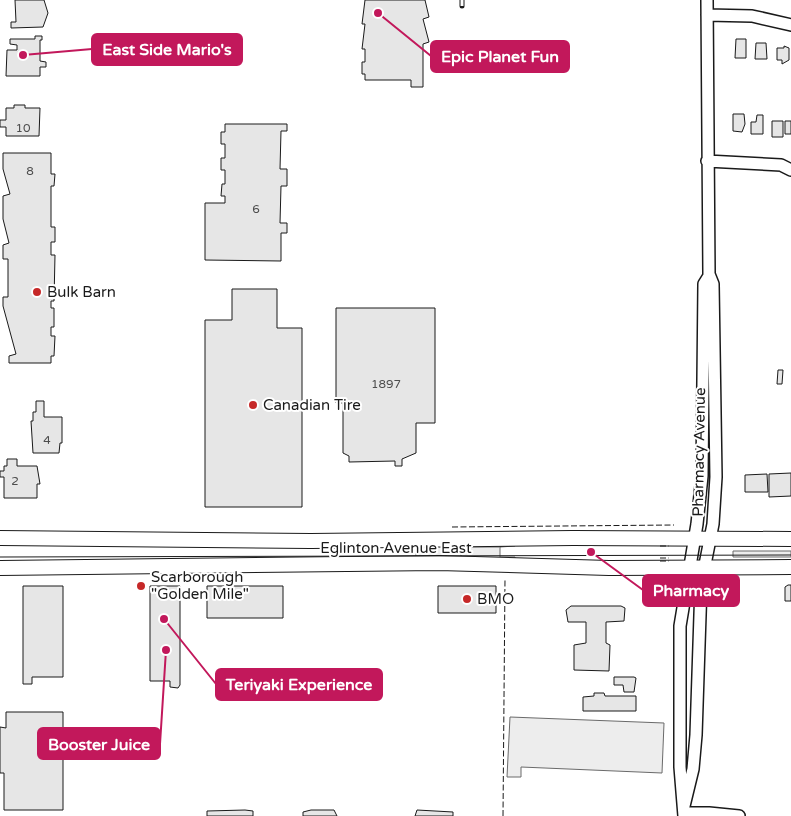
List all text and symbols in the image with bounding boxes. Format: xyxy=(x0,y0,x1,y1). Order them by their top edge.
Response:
callout: East Side Mario's xyxy=(92,34,242,65)
text: East Side Mario's xyxy=(102,40,232,60)
callout: Epic Planet Fun xyxy=(431,41,569,72)
text: Epic Planet Fun xyxy=(441,47,559,67)
house number: 10 xyxy=(15,121,31,135)
house number: 8 xyxy=(26,164,34,178)
house number: 6 xyxy=(252,202,260,216)
place label: Bulk Barn xyxy=(47,283,116,301)
marker: Bulk Barn xyxy=(31,286,43,298)
house number: 1897 xyxy=(371,377,401,391)
street label: Pharmacy Avenue xyxy=(689,387,709,517)
place label: Canadian Tire xyxy=(263,396,361,414)
marker: Canadian Tire xyxy=(247,399,259,411)
house number: 4 xyxy=(43,433,51,447)
house number: 2 xyxy=(11,474,19,488)
street label: Eglinton Avenue East xyxy=(320,539,472,557)
place label: Scarborough "Golden Mile" xyxy=(151,568,249,603)
callout: Pharmacy xyxy=(643,575,739,606)
marker: Scarborough "Golden Mile" xyxy=(135,580,147,592)
text: Pharmacy xyxy=(653,581,730,601)
place label: BMO xyxy=(477,590,514,608)
marker: BMO xyxy=(461,593,473,605)
callout: Teriyaki Experience xyxy=(216,669,382,700)
text: Teriyaki Experience xyxy=(225,675,372,695)
callout: Booster Juice xyxy=(38,728,160,759)
text: Booster Juice xyxy=(48,735,150,755)

